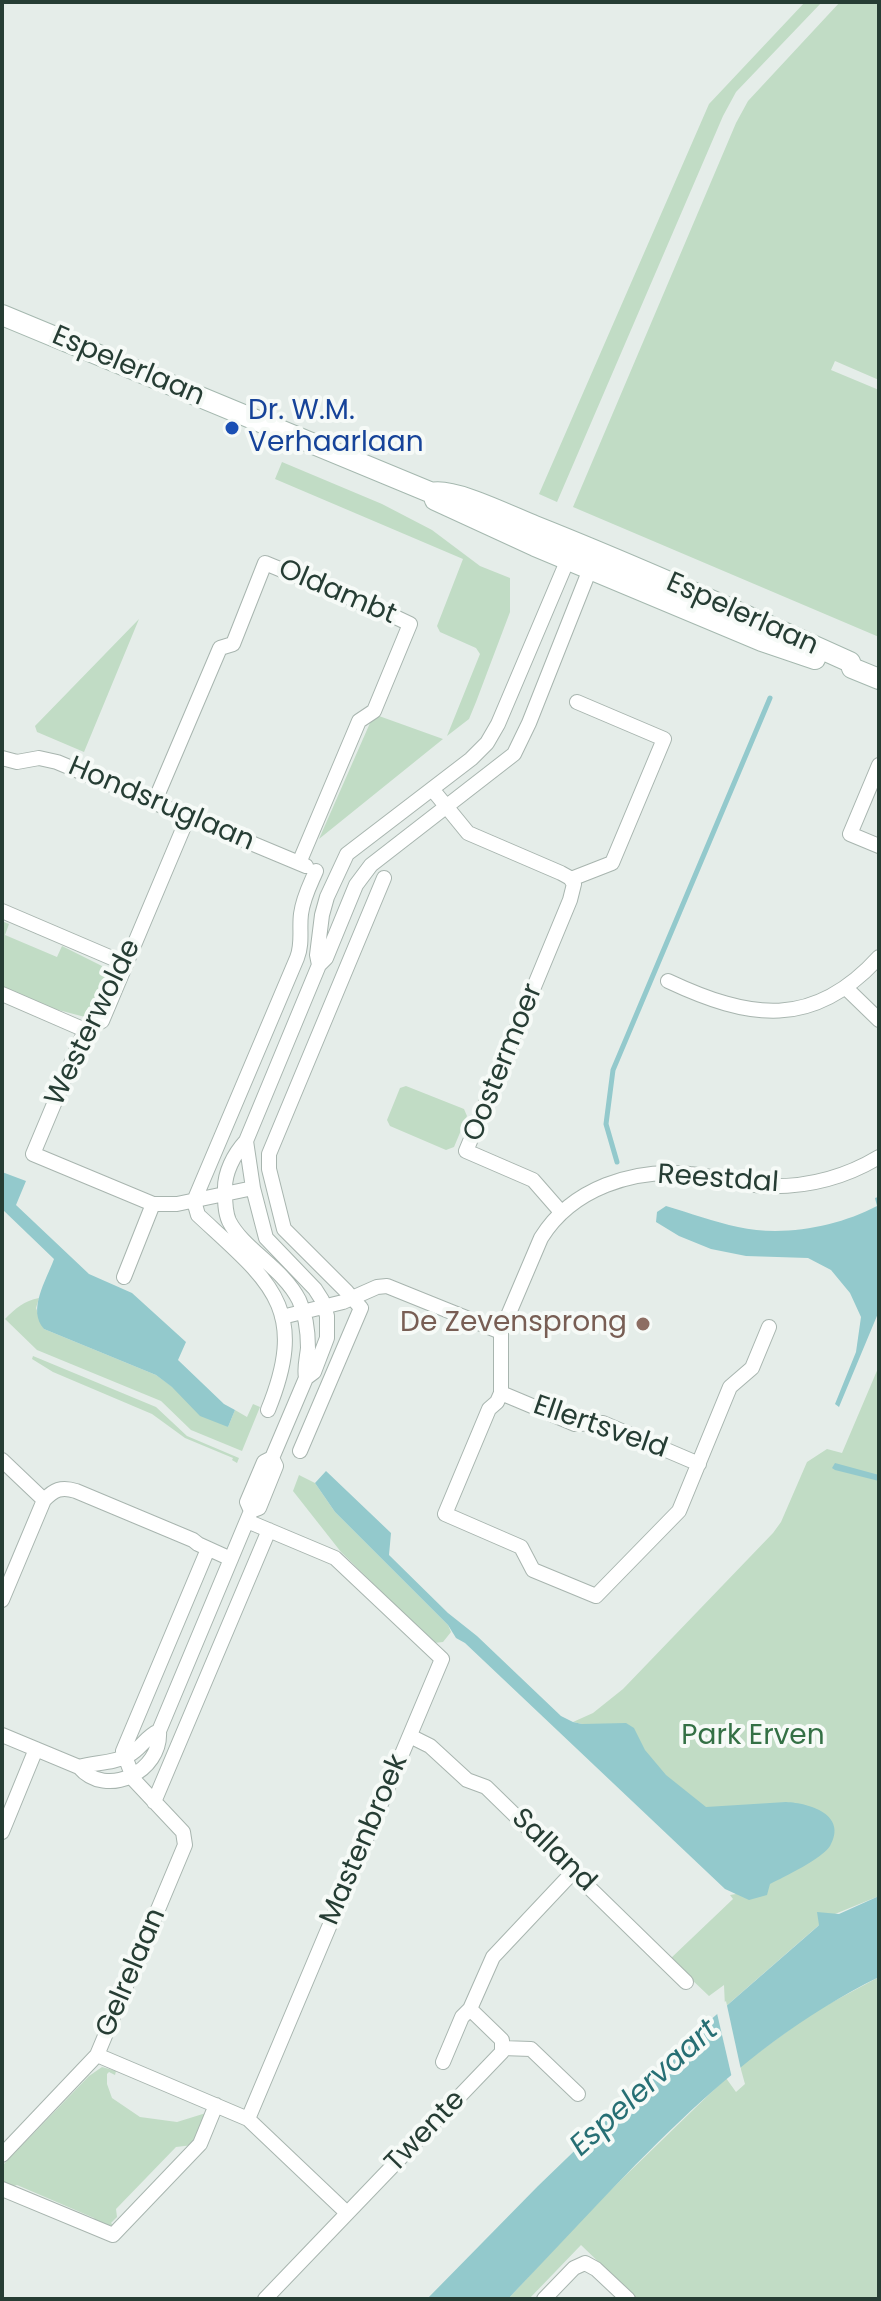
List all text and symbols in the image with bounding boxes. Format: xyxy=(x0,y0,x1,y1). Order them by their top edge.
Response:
street label: Espelerlaan xyxy=(47,320,209,414)
place label: Dr. W.M. Verhaarlaan xyxy=(248,395,424,461)
marker: Dr. W.M. Verhaarlaan xyxy=(223,419,241,437)
street label: Oldambt xyxy=(273,553,401,633)
street label: Espelerlaan xyxy=(661,567,823,663)
street label: Hondsruglaan xyxy=(63,751,259,859)
street label: Westerwolde xyxy=(39,934,149,1112)
street label: Oostermoer xyxy=(457,979,551,1147)
street label: Reestdal xyxy=(656,1159,780,1201)
place label: De Zevensprong xyxy=(400,1307,627,1341)
marker: De Zevensprong xyxy=(634,1315,652,1333)
street label: Ellertsveld xyxy=(529,1389,671,1467)
park label: Park Erven xyxy=(681,1720,825,1754)
street label: Mastenbroek xyxy=(314,1750,416,1930)
street label: Salland xyxy=(504,1802,602,1900)
street label: Gelrelaan xyxy=(90,1904,174,2042)
water label: Espelervaart xyxy=(564,2013,726,2165)
street label: Twente xyxy=(379,2084,473,2180)

